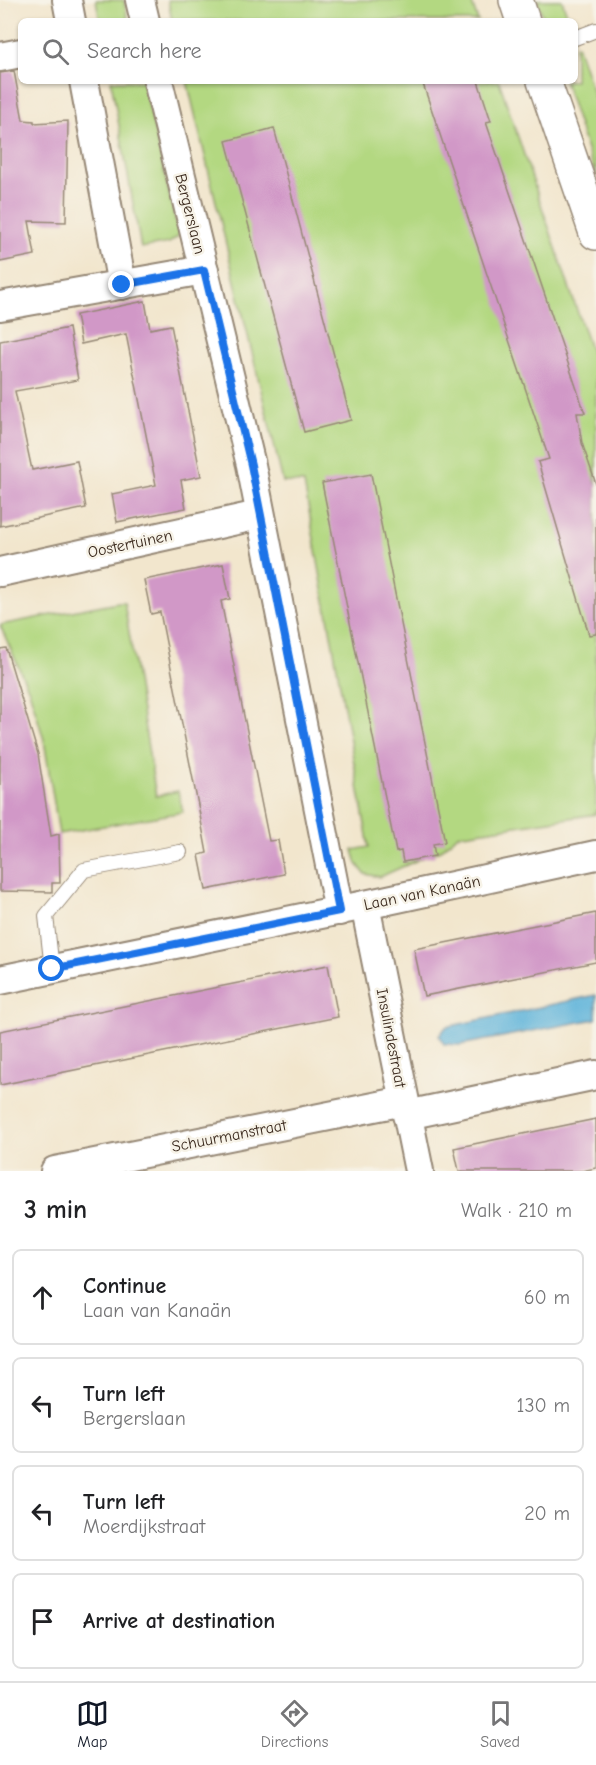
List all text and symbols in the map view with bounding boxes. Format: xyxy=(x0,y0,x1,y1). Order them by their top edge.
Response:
search box xyxy=(18,18,578,84)
icon: search xyxy=(39,35,72,68)
text: Search here xyxy=(87,38,202,64)
street label: Bergerslaan xyxy=(171,172,209,256)
route end xyxy=(108,271,134,297)
street label: Oostertuinen xyxy=(86,526,174,562)
street label: Laan van Kanaän xyxy=(362,872,482,914)
route start xyxy=(38,955,64,981)
street label: Insulindestraat xyxy=(373,987,410,1090)
street label: Schuurmanstraat xyxy=(170,1116,288,1156)
text: 3 min xyxy=(24,1195,87,1225)
text: Walk · 210 m xyxy=(461,1199,572,1222)
text: Continue xyxy=(83,1273,166,1299)
icon: ahead xyxy=(26,1281,59,1314)
text: 60 m xyxy=(524,1286,570,1309)
text: Laan van Kanaän xyxy=(83,1299,231,1322)
text: Turn left xyxy=(83,1381,165,1407)
icon: left xyxy=(26,1389,59,1422)
text: 130 m xyxy=(517,1394,570,1417)
text: Bergerslaan xyxy=(83,1407,186,1430)
text: Turn left xyxy=(83,1489,165,1515)
icon: left xyxy=(26,1497,59,1530)
text: 20 m xyxy=(524,1502,570,1525)
text: Moerdijkstraat xyxy=(83,1515,205,1538)
icon: arrive xyxy=(26,1605,59,1638)
text: Arrive at destination xyxy=(83,1608,275,1634)
tab: Map xyxy=(76,1697,109,1751)
tab: Directions xyxy=(261,1697,328,1751)
tab: Saved xyxy=(480,1697,520,1751)

